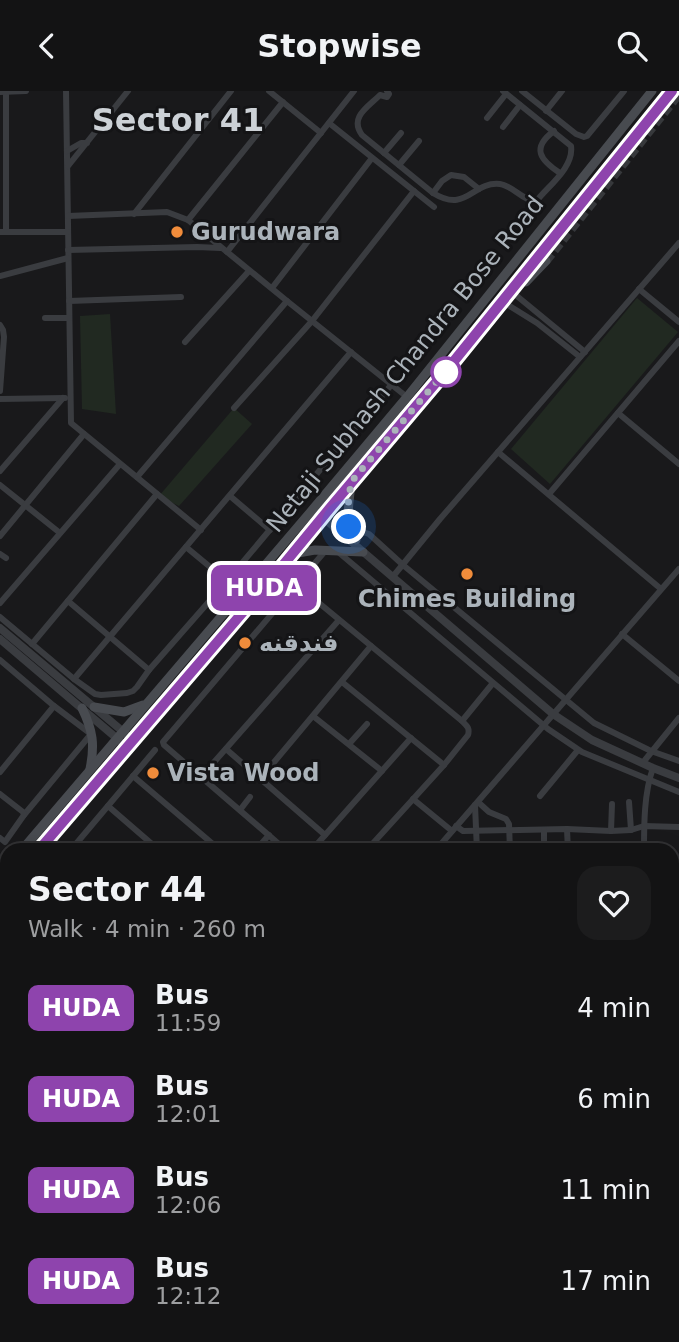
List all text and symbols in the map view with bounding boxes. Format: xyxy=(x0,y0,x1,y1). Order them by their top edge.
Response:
icon: back xyxy=(28,27,66,65)
text: Stopwise xyxy=(257,27,422,65)
icon: search xyxy=(613,27,651,65)
district label: Sector 41 xyxy=(92,101,264,139)
street label: Netaji Subhash Chandra Bose Road xyxy=(261,190,549,538)
place label: Gurudwara xyxy=(191,218,340,246)
marker: Gurudwara xyxy=(169,224,185,240)
unlabelled marker xyxy=(431,357,461,387)
your location xyxy=(331,509,366,544)
line badge: HUDA xyxy=(215,565,313,611)
marker: Chimes Building xyxy=(459,566,475,582)
text: HUDA xyxy=(225,574,303,602)
place label: Chimes Building xyxy=(358,585,576,613)
place label: فندقنه xyxy=(259,629,338,657)
marker: فندقنه xyxy=(237,635,253,651)
place label: Vista Wood xyxy=(167,759,319,787)
marker: Vista Wood xyxy=(145,765,161,781)
button: heart xyxy=(577,866,651,940)
text: Sector 44 xyxy=(28,870,206,909)
text: Walk · 4 min · 260 m xyxy=(28,916,266,942)
text: Bus xyxy=(155,980,209,1010)
text: 4 min xyxy=(577,993,651,1023)
text: HUDA xyxy=(42,994,120,1022)
text: 11:59 xyxy=(155,1010,221,1036)
text: Bus xyxy=(155,1071,209,1101)
text: 6 min xyxy=(577,1084,651,1114)
text: HUDA xyxy=(42,1085,120,1113)
text: 12:01 xyxy=(155,1101,221,1127)
text: Bus xyxy=(155,1162,209,1192)
text: 11 min xyxy=(561,1175,651,1205)
text: HUDA xyxy=(42,1176,120,1204)
text: 12:06 xyxy=(155,1192,221,1218)
text: Bus xyxy=(155,1253,209,1283)
text: 17 min xyxy=(561,1266,651,1296)
text: HUDA xyxy=(42,1267,120,1295)
text: 12:12 xyxy=(155,1283,221,1309)

